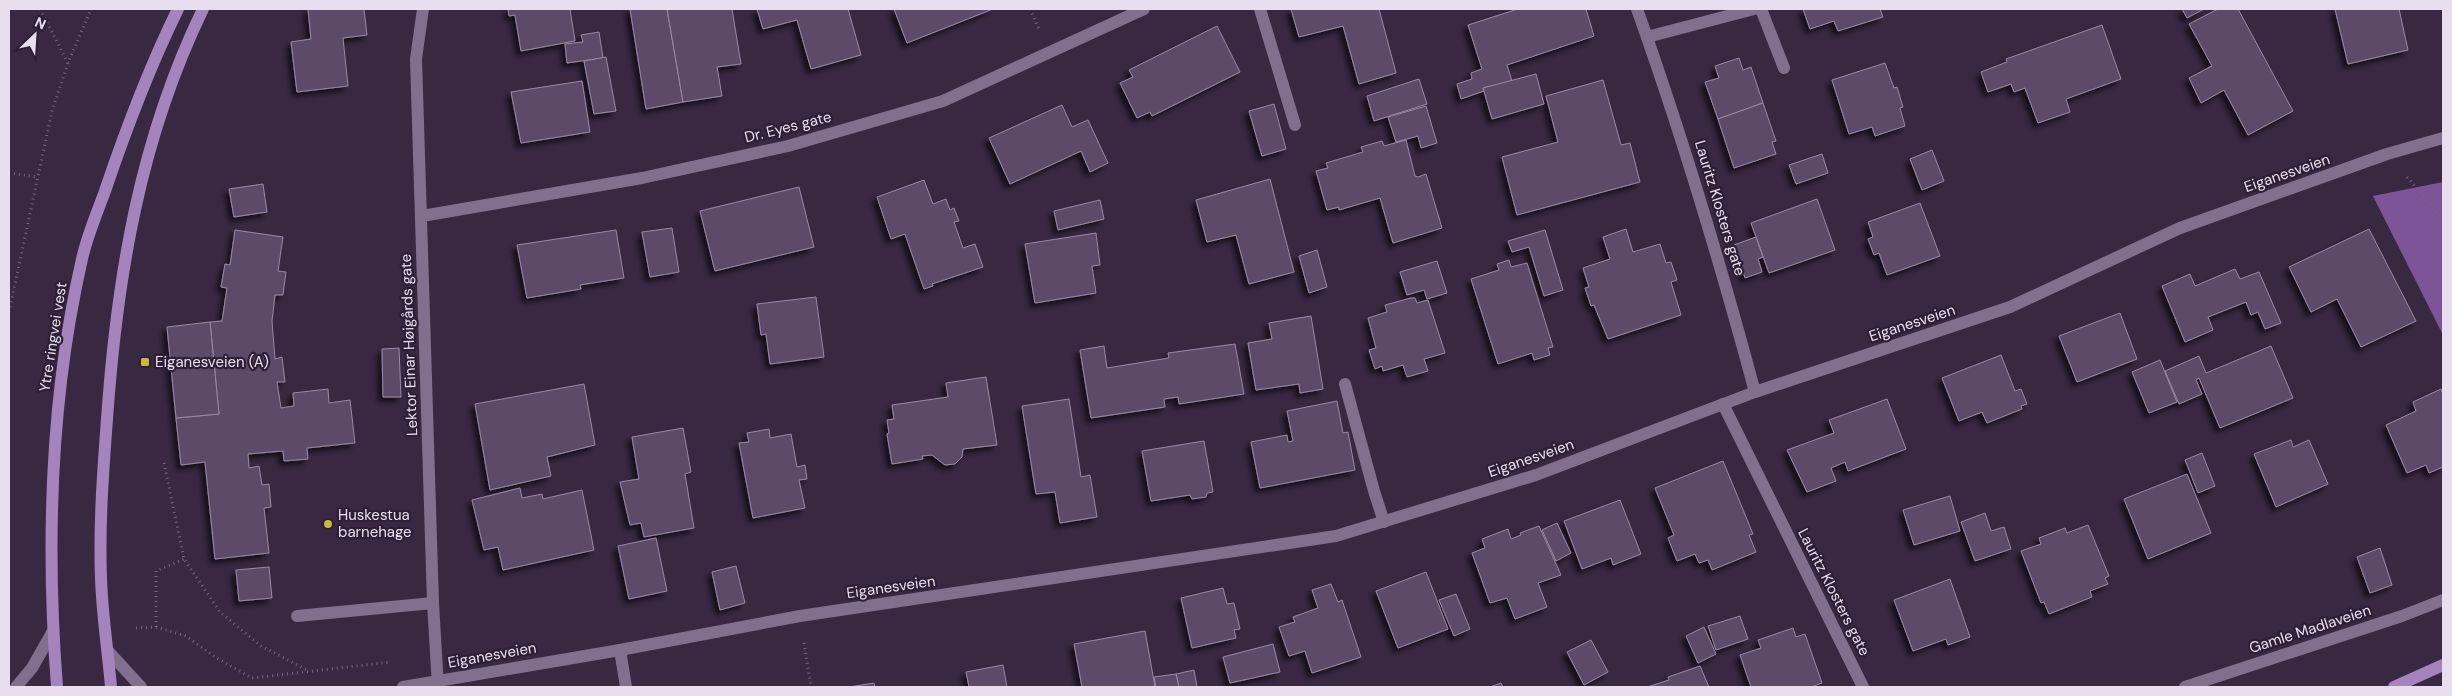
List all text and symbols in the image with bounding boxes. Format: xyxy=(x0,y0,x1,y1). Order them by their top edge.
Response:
north arrow xyxy=(10,10,60,60)
text: N xyxy=(32,13,49,34)
street label: Dr. Eyes gate xyxy=(742,107,834,147)
street label: Lauritz Klosters gate xyxy=(1690,138,1750,278)
street label: Eiganesveien xyxy=(2241,149,2333,197)
street label: Lektor Einar Høigårds gate xyxy=(396,254,422,436)
street label: Ytre ringvei vest xyxy=(34,281,72,393)
street label: Eiganesveien xyxy=(1866,300,1958,346)
place label: Eiganesveien (A) xyxy=(155,352,269,372)
marker: Eiganesveien (A) xyxy=(139,356,151,368)
street label: Eiganesveien xyxy=(1485,434,1577,482)
place label: Huskestua barnehage xyxy=(338,505,412,542)
marker: Huskestua barnehage xyxy=(322,518,334,530)
street label: Lauritz Klosters gate xyxy=(1793,525,1875,659)
street label: Eiganesveien xyxy=(845,571,937,603)
street label: Gamle Madlaveien xyxy=(2247,600,2373,658)
street label: Eiganesveien xyxy=(446,637,538,673)

